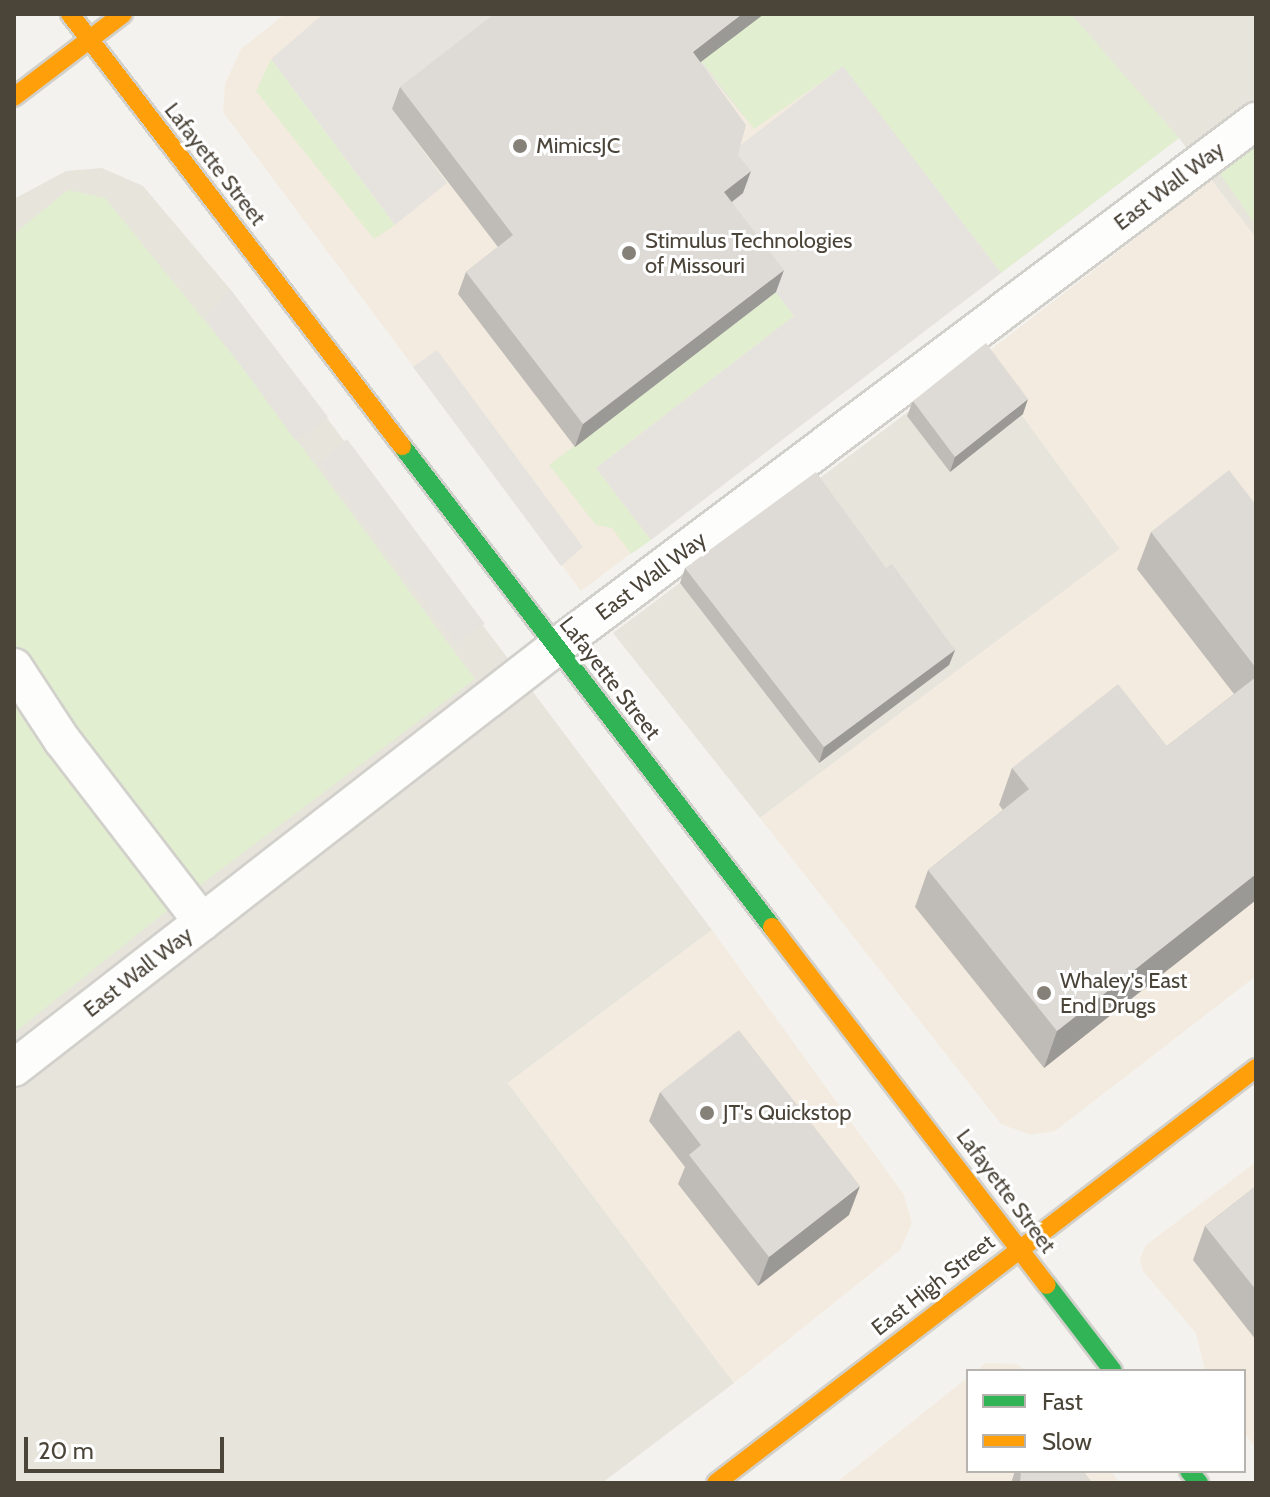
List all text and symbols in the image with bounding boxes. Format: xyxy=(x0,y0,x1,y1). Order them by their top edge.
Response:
street label: Lafayette Street xyxy=(159,97,271,231)
place label: MimicsJC xyxy=(536,133,620,159)
street label: East Wall Way xyxy=(1109,136,1229,236)
marker: MimicsJC xyxy=(511,137,529,155)
place label: Stimulus Technologies of Missouri xyxy=(645,227,852,278)
marker: Stimulus Technologies of Missouri xyxy=(620,244,638,262)
street label: East Wall Way xyxy=(591,526,711,626)
street label: Lafayette Street xyxy=(554,611,666,745)
street label: East Wall Way xyxy=(78,921,198,1023)
place label: Whaley's East End Drugs xyxy=(1060,967,1187,1018)
marker: Whaley's East End Drugs xyxy=(1035,984,1053,1002)
place label: JT's Quickstop xyxy=(723,1100,852,1126)
marker: JT's Quickstop xyxy=(698,1104,716,1122)
street label: Lafayette Street xyxy=(951,1124,1061,1258)
street label: East High Street xyxy=(866,1229,1000,1341)
legend xyxy=(966,1369,1246,1473)
text: Fast xyxy=(1042,1387,1083,1416)
scale bar xyxy=(28,1421,228,1471)
text: Slow xyxy=(1042,1427,1092,1456)
text: 20 m xyxy=(38,1436,94,1465)

